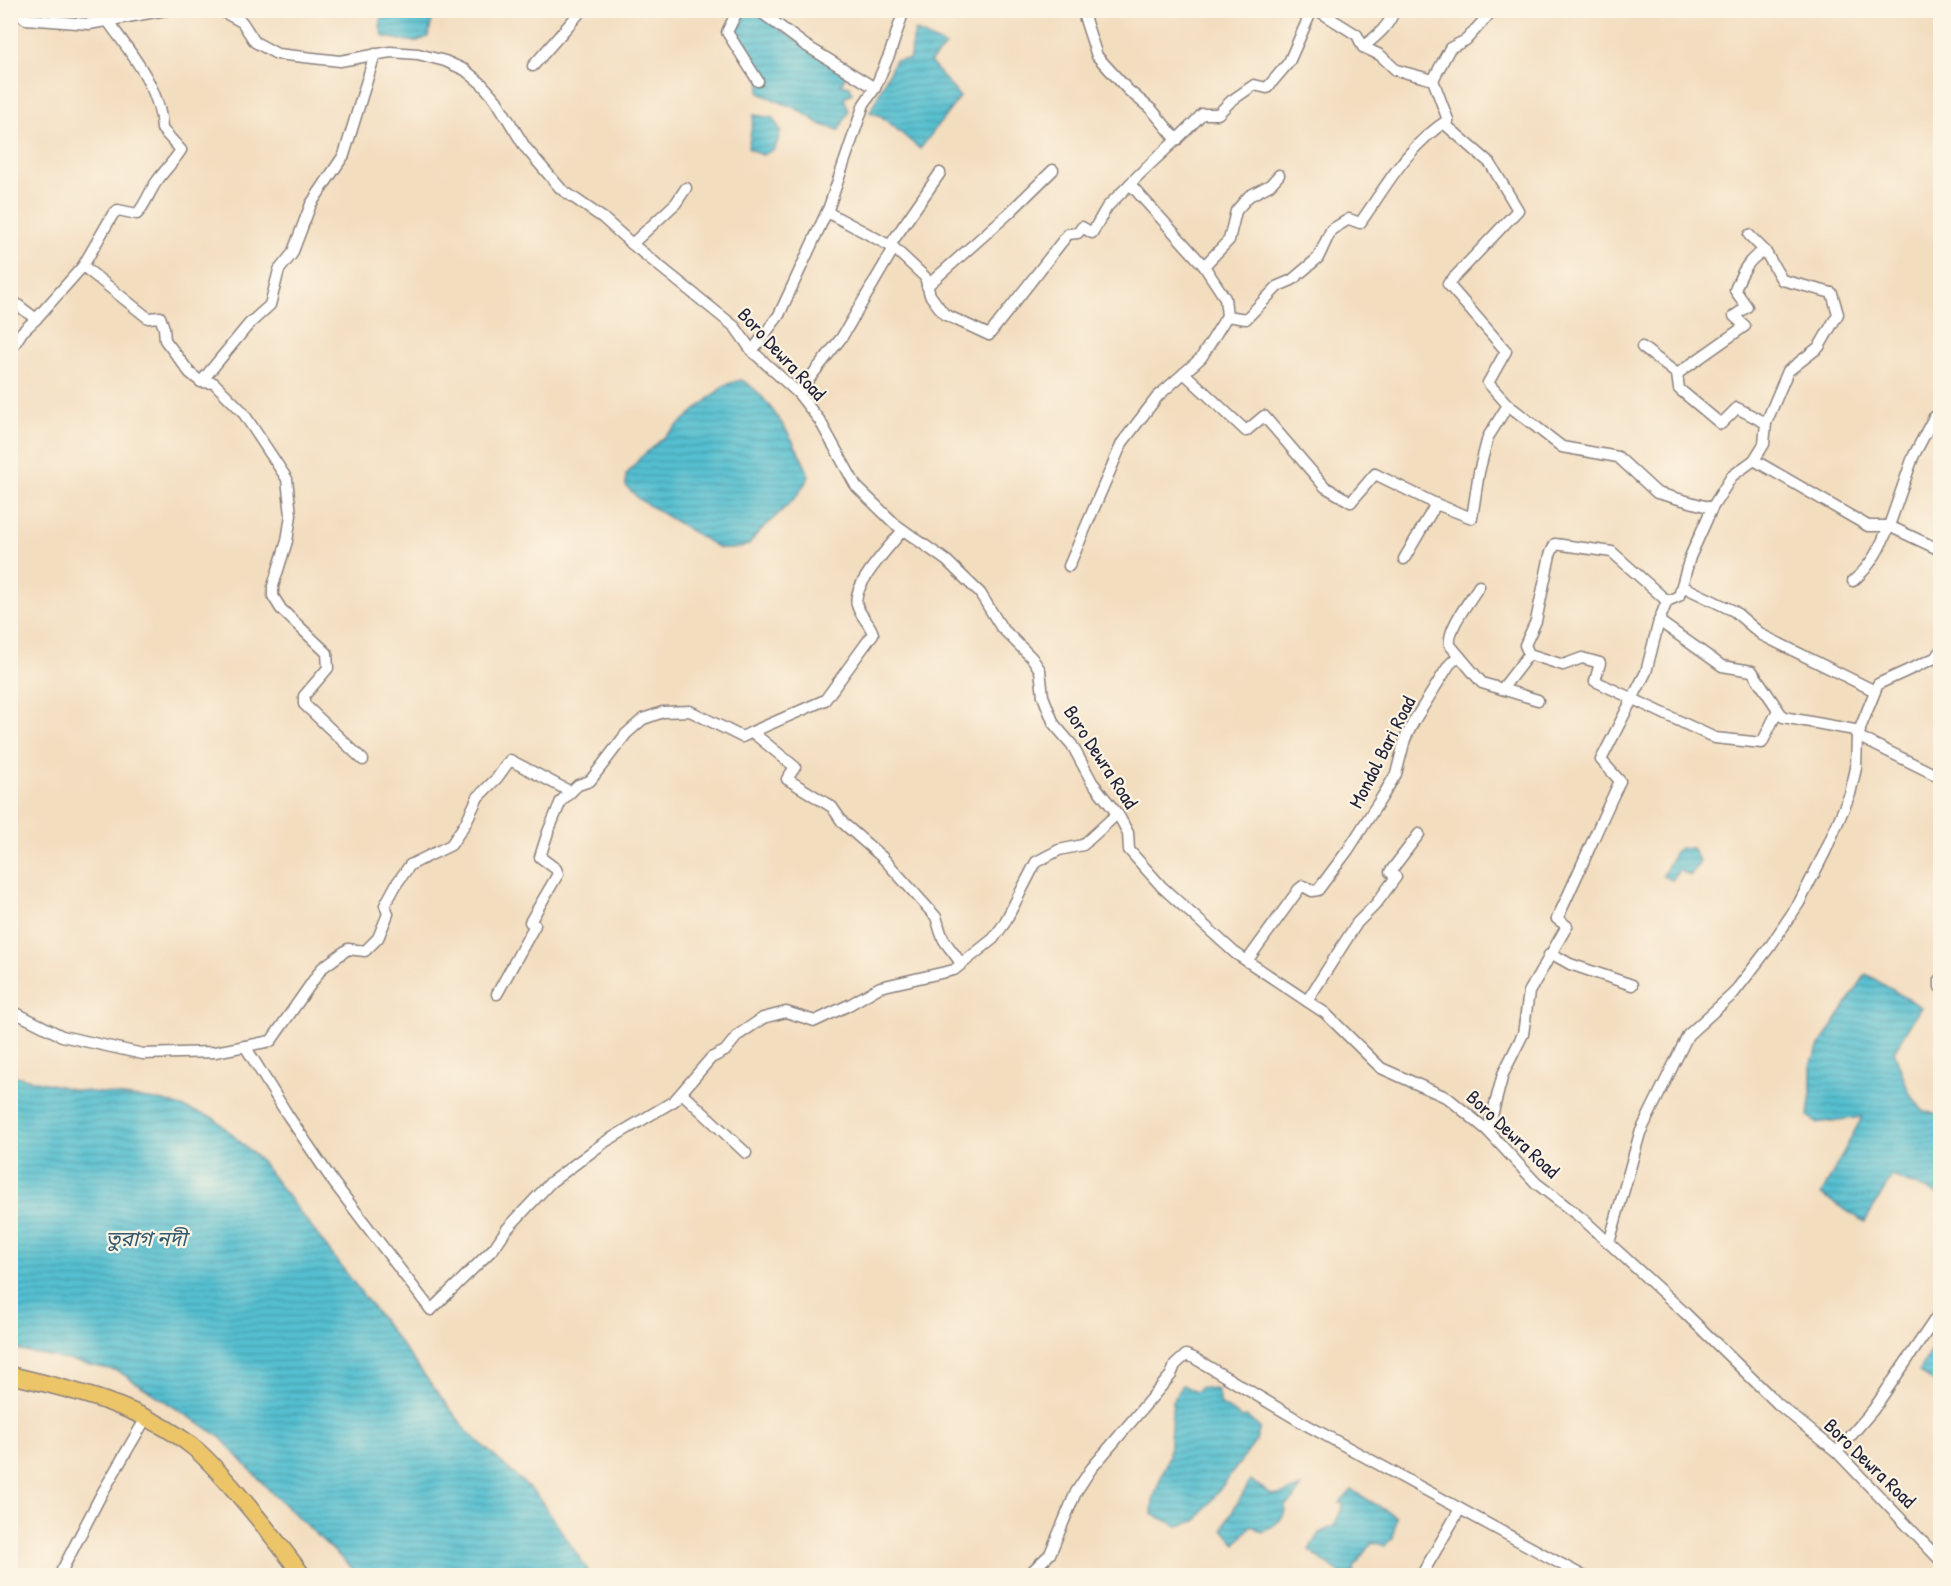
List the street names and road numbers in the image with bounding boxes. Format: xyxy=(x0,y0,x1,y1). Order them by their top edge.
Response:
street label: Boro Dewra Road xyxy=(732,301,833,406)
street label: Mondol Bari Road xyxy=(1342,691,1421,812)
street label: Boro Dewra Road xyxy=(1058,700,1145,814)
street label: Boro Dewra Road xyxy=(1461,1083,1566,1184)
street label: Boro Dewra Road xyxy=(1818,1412,1922,1514)

